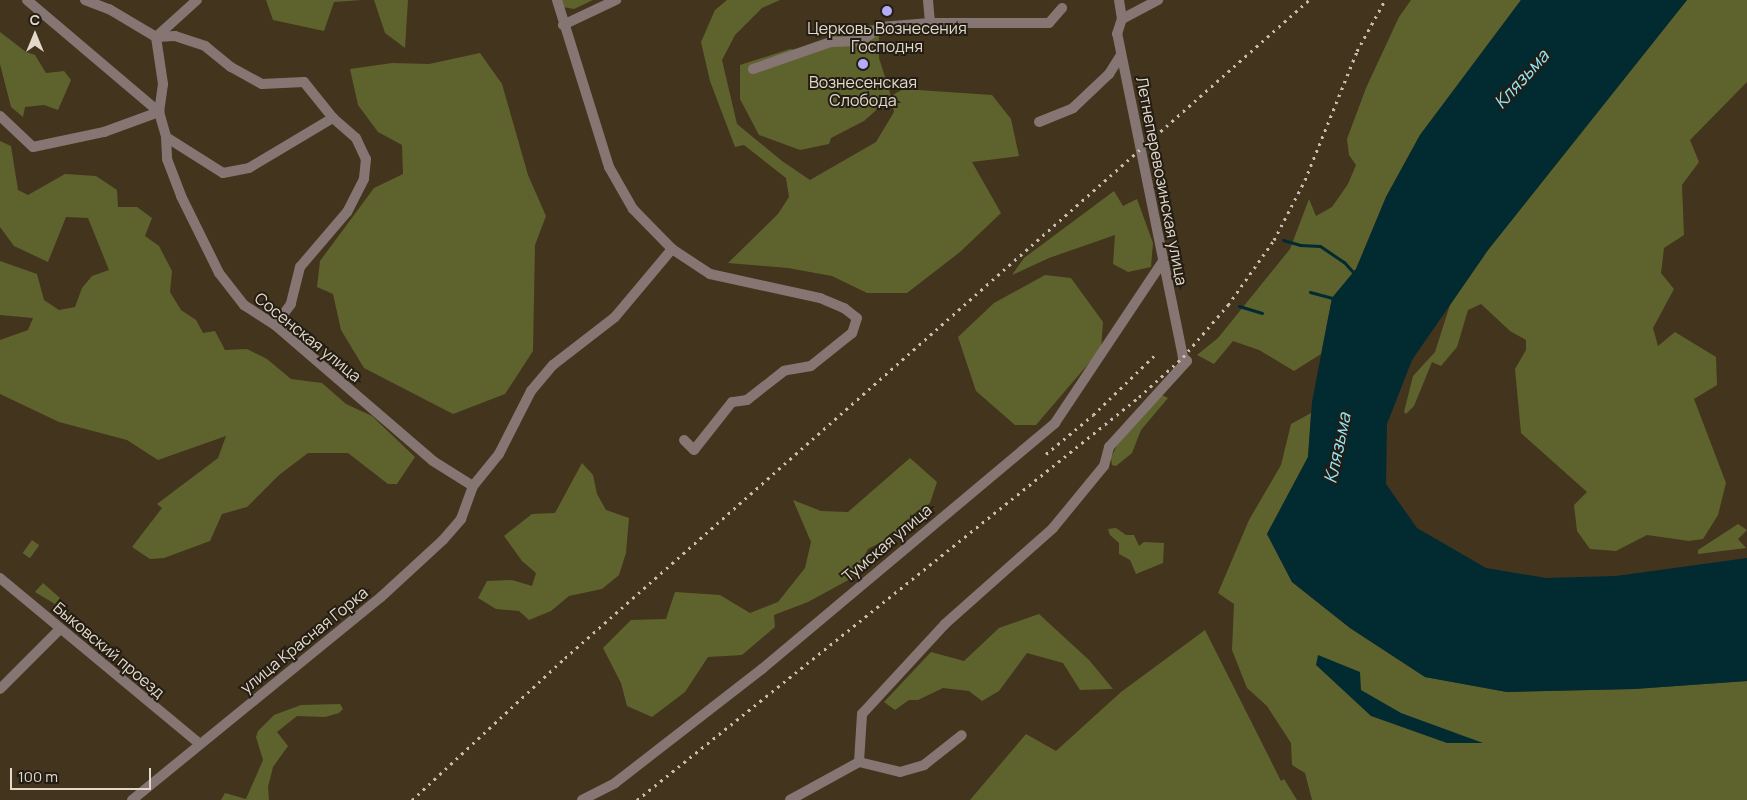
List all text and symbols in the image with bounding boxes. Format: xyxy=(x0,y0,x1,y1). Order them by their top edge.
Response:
marker: Церковь Вознесения Господня xyxy=(881,5,893,17)
north arrow xyxy=(10,10,60,60)
text: С xyxy=(30,10,40,29)
place label: Церковь Вознесения Господня xyxy=(807,18,967,56)
water label: Клязьма xyxy=(1489,45,1553,113)
marker: Вознесенская Слобода xyxy=(857,58,869,70)
place label: Вознесенская Слобода xyxy=(809,72,917,110)
street label: Летнеперевозинская улица xyxy=(1132,75,1192,287)
street label: Сосенская улица xyxy=(251,288,365,386)
water label: Клязьма xyxy=(1319,411,1355,485)
street label: Тумская улица xyxy=(838,500,936,586)
street label: улица Красная Горка xyxy=(236,583,372,697)
street label: Быковский проезд xyxy=(50,598,168,702)
scale bar xyxy=(12,758,154,790)
text: 100 m xyxy=(18,766,58,787)

